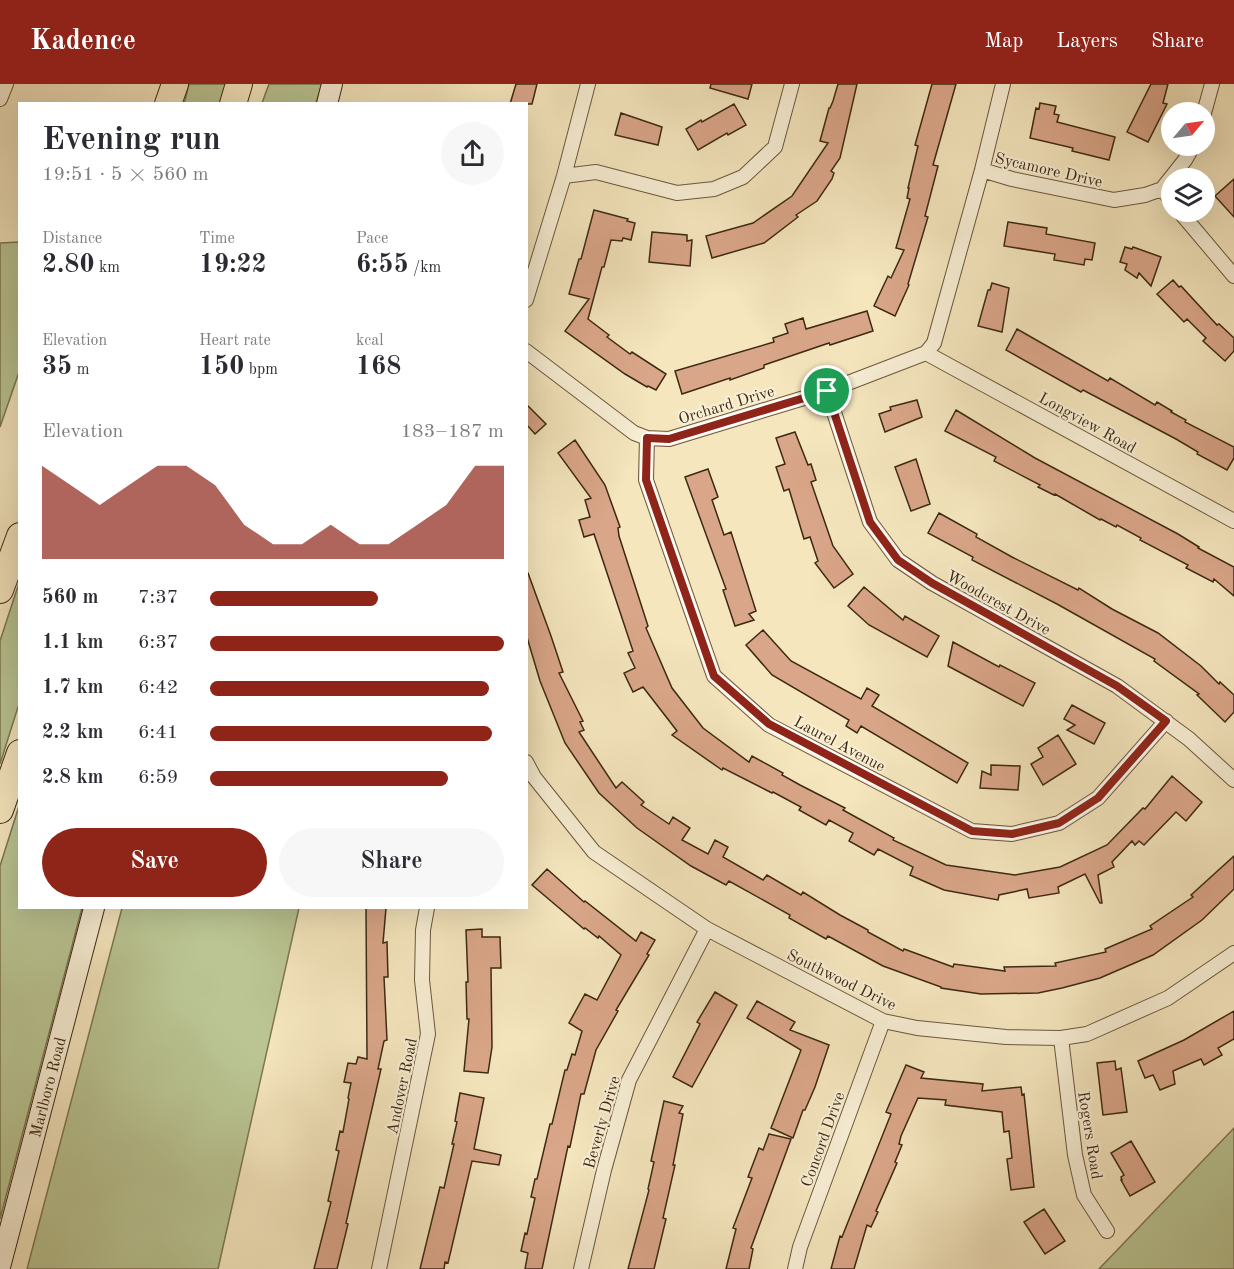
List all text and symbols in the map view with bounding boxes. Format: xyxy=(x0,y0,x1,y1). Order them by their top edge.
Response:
text: Kadence xyxy=(30,28,136,56)
text: Map xyxy=(984,31,1023,52)
text: Layers xyxy=(1056,31,1118,52)
text: Share xyxy=(1151,31,1204,52)
north arrow xyxy=(1161,102,1215,156)
map controls xyxy=(1161,102,1215,222)
button: share xyxy=(441,122,504,185)
text: Evening run xyxy=(42,124,221,157)
street label: Sycamore Drive xyxy=(993,151,1104,191)
text: 19:51 · 5 × 560 m xyxy=(42,165,209,185)
button: layers xyxy=(1161,168,1215,222)
text: Distance xyxy=(42,231,102,247)
text: Time xyxy=(199,231,235,247)
text: Pace xyxy=(356,231,388,247)
text: 2.80 xyxy=(42,252,95,278)
text: 19:22 xyxy=(199,252,267,278)
text: 6:55 xyxy=(356,252,409,278)
text: km xyxy=(95,260,120,276)
text: /km xyxy=(409,260,441,276)
text: Elevation xyxy=(42,333,107,349)
text: Heart rate xyxy=(199,333,271,349)
text: kcal xyxy=(356,333,384,349)
text: 35 xyxy=(42,354,72,380)
text: 150 xyxy=(199,354,244,380)
text: 168 xyxy=(356,354,401,380)
text: m xyxy=(72,362,89,378)
text: bpm xyxy=(244,362,278,378)
pin xyxy=(801,365,852,416)
icon: arrive xyxy=(810,374,843,407)
street label: Orchard Drive xyxy=(677,384,776,428)
street label: Longview Road xyxy=(1036,390,1138,457)
text: Elevation xyxy=(42,422,123,442)
text: 183–187 m xyxy=(401,422,504,442)
street label: Woodcrest Drive xyxy=(943,569,1053,639)
text: 560 m xyxy=(42,588,98,608)
text: 7:37 xyxy=(138,588,178,608)
text: 1.1 km xyxy=(42,633,104,653)
text: 6:37 xyxy=(138,633,178,653)
text: 1.7 km xyxy=(42,678,104,698)
text: 6:42 xyxy=(138,678,178,698)
street label: Laurel Avenue xyxy=(791,714,887,775)
text: 2.2 km xyxy=(42,723,104,743)
text: 6:41 xyxy=(138,723,178,743)
text: 2.8 km xyxy=(42,768,104,788)
text: 6:59 xyxy=(138,768,178,788)
button: Save xyxy=(42,828,267,897)
button: Share xyxy=(279,828,504,897)
street label: Southwood Drive xyxy=(784,947,898,1014)
street label: Marlboro Road xyxy=(28,1036,70,1139)
street label: Andover Road xyxy=(385,1037,421,1136)
street label: Beverly Drive xyxy=(582,1074,624,1171)
street label: Concord Drive xyxy=(799,1090,849,1189)
street label: Rogers Road xyxy=(1074,1090,1104,1181)

